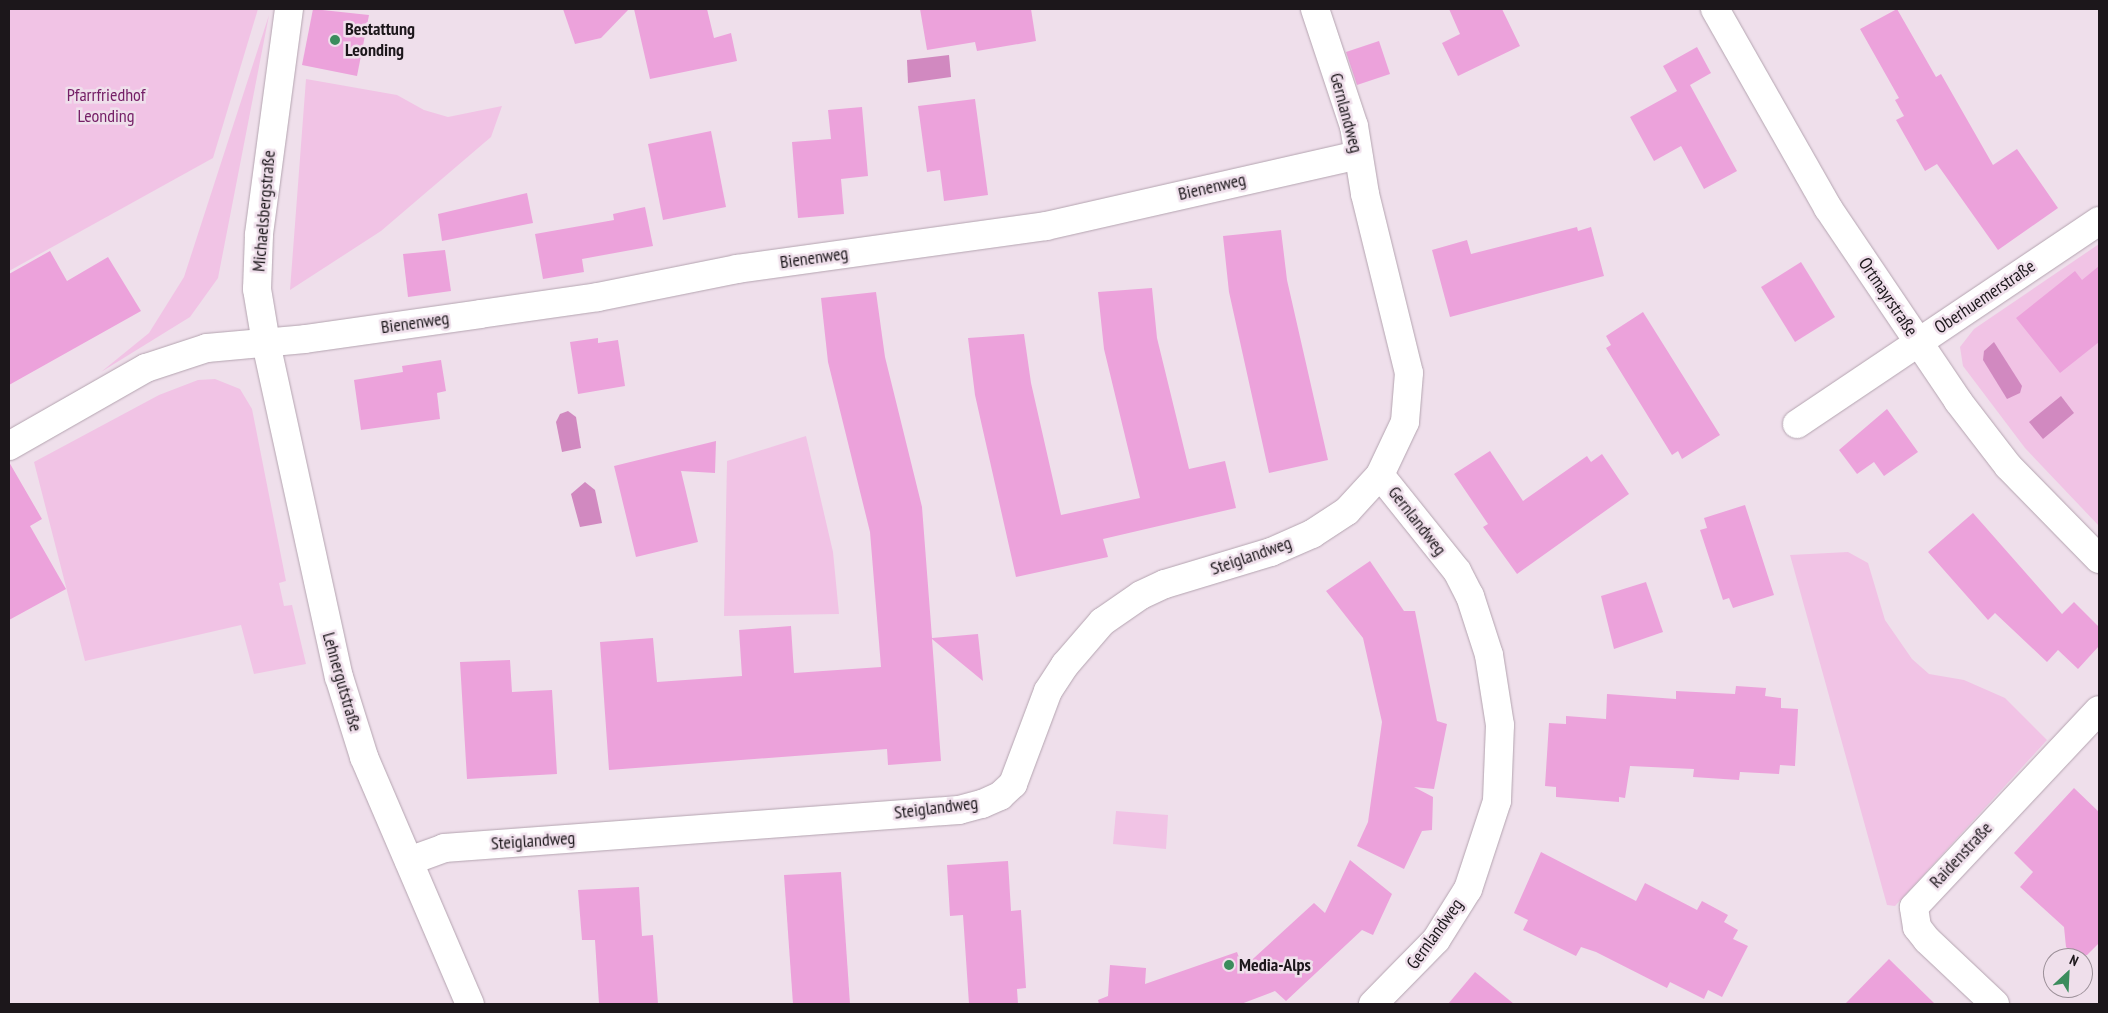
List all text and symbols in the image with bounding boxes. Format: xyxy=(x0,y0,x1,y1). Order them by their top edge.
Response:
place label: Bestattung Leonding xyxy=(345,19,415,62)
marker: Bestattung Leonding xyxy=(329,34,341,46)
street label: Gernlandweg xyxy=(1325,71,1367,155)
park label: Pfarrfriedhof Leonding xyxy=(67,85,145,128)
street label: Michaelsbergstraße xyxy=(248,149,280,273)
street label: Bienenweg xyxy=(1176,169,1248,205)
street label: Bienenweg xyxy=(779,243,849,273)
street label: Ortmayrstraße xyxy=(1854,254,1922,340)
street label: Oberhuemerstraße xyxy=(1931,255,2039,339)
street label: Bienenweg xyxy=(380,308,450,338)
street label: Gernlandweg xyxy=(1383,482,1451,560)
street label: Steiglandweg xyxy=(1208,532,1294,580)
street label: Lehnergutstraße xyxy=(318,630,366,734)
street label: Steiglandweg xyxy=(893,792,979,824)
street label: Raidenstraße xyxy=(1925,818,1997,892)
street label: Steiglandweg xyxy=(490,827,576,855)
street label: Gernlandweg xyxy=(1402,895,1468,973)
north arrow xyxy=(2043,948,2093,998)
text: N xyxy=(2067,951,2081,970)
place label: Media-Alps xyxy=(1239,954,1311,976)
marker: Media-Alps xyxy=(1223,959,1235,971)

